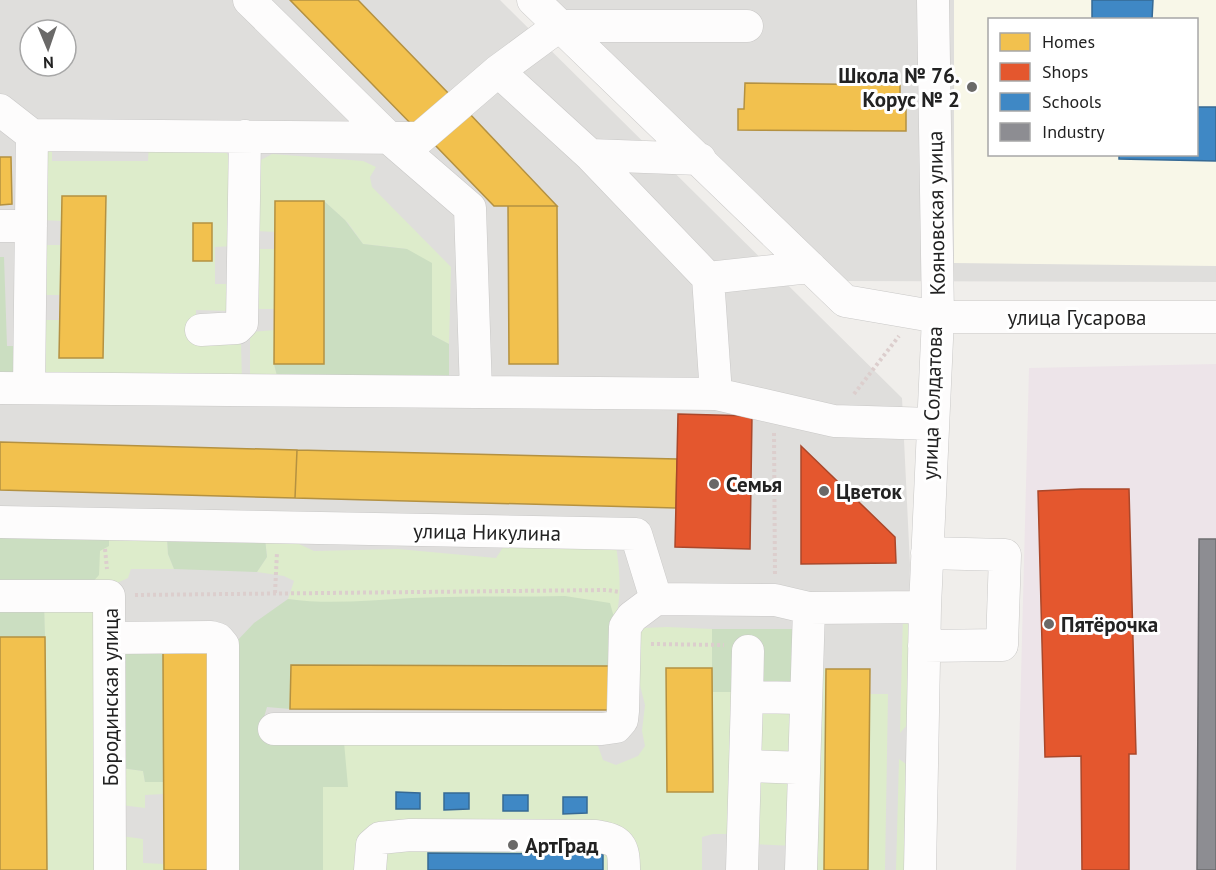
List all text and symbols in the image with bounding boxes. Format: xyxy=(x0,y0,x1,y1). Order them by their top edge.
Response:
north arrow xyxy=(18,18,78,78)
legend xyxy=(988,18,1198,156)
text: Homes xyxy=(1042,30,1095,53)
text: N xyxy=(43,53,54,73)
text: Shops xyxy=(1042,60,1088,83)
place label: Школа № 76. Корус № 2 xyxy=(838,62,960,113)
marker: Школа № 76. Корус № 2 xyxy=(965,80,979,94)
text: Schools xyxy=(1042,90,1102,113)
text: Industry xyxy=(1042,120,1105,143)
street label: Кояновская улица xyxy=(921,130,951,296)
street label: улица Гусарова xyxy=(1007,304,1147,331)
street label: улица Солдатова xyxy=(916,326,948,480)
place label: Семья xyxy=(726,471,782,498)
marker: Семья xyxy=(707,477,721,491)
place label: Цветок xyxy=(836,478,902,505)
marker: Цветок xyxy=(817,484,831,498)
street label: улица Никулина xyxy=(413,517,561,547)
street label: Бородинская улица xyxy=(97,608,124,786)
place label: Пятёрочка xyxy=(1061,611,1158,638)
marker: Пятёрочка xyxy=(1042,617,1056,631)
place label: АртГрад xyxy=(525,832,599,859)
marker: АртГрад xyxy=(506,838,520,852)

